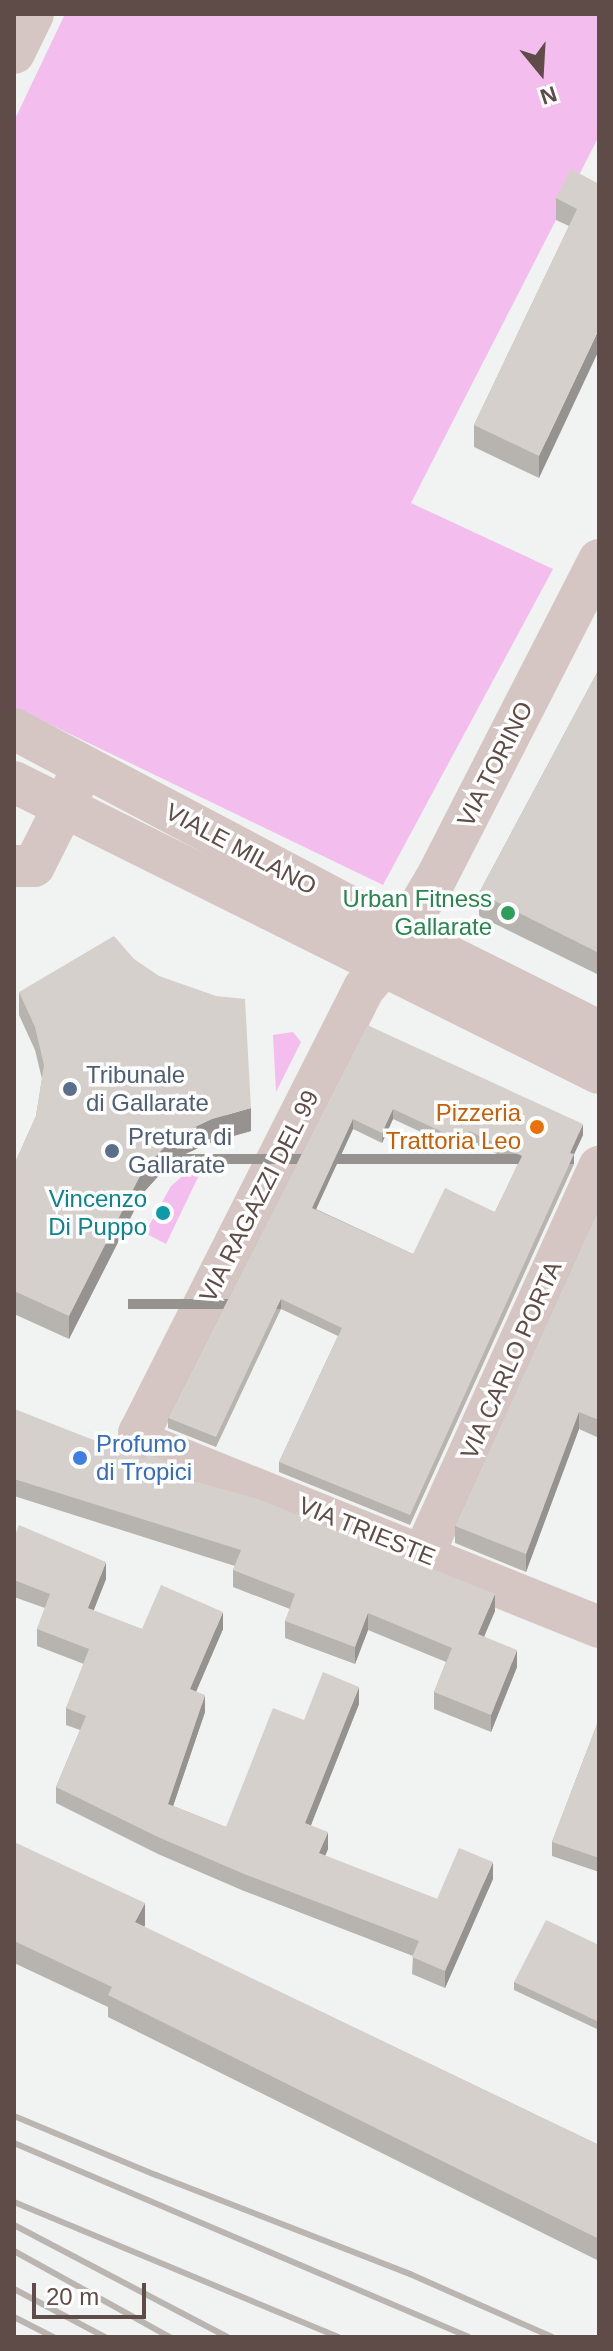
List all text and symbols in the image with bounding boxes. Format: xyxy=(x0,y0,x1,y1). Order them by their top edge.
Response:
north arrow xyxy=(501,32,581,112)
text: N xyxy=(537,81,560,110)
street label: VIA TORINO xyxy=(451,696,539,832)
street label: VIALE MILANO xyxy=(161,797,321,901)
place label: Urban Fitness Gallarate xyxy=(343,885,492,941)
marker: Urban Fitness Gallarate xyxy=(499,904,517,922)
place label: Tribunale di Gallarate xyxy=(86,1061,209,1117)
marker: Tribunale di Gallarate xyxy=(61,1080,79,1098)
street label: VIA RAGAZZI DEL 99 xyxy=(193,1084,325,1308)
place label: Pizzeria Trattoria Leo xyxy=(386,1099,521,1155)
marker: Pizzeria Trattoria Leo xyxy=(528,1118,546,1136)
place label: Pretura di Gallarate xyxy=(128,1123,232,1179)
marker: Pretura di Gallarate xyxy=(103,1142,121,1160)
place label: Vincenzo Di Puppo xyxy=(48,1185,147,1241)
marker: Vincenzo Di Puppo xyxy=(154,1204,172,1222)
street label: VIA CARLO PORTA xyxy=(454,1256,568,1464)
place label: Profumo di Tropici xyxy=(96,1430,192,1486)
marker: Profumo di Tropici xyxy=(71,1449,89,1467)
street label: VIA TRIESTE xyxy=(294,1490,440,1572)
scale bar xyxy=(36,2267,150,2317)
text: 20 m xyxy=(46,2283,99,2310)

